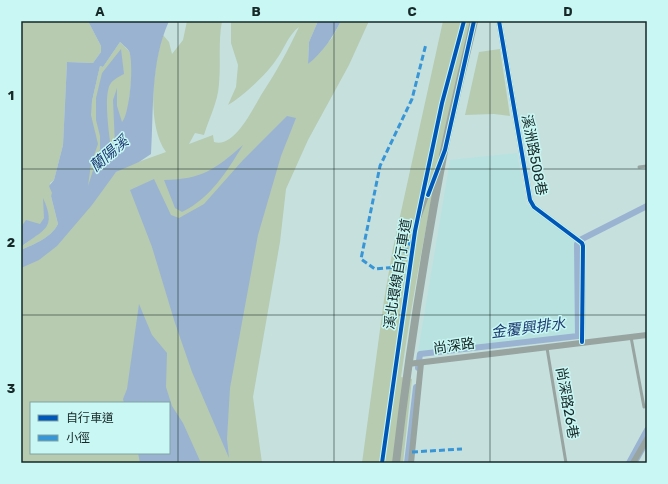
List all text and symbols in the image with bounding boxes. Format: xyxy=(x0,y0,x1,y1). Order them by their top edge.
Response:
text: A xyxy=(95,4,105,19)
text: B xyxy=(251,4,261,19)
text: C xyxy=(407,4,417,19)
text: D xyxy=(563,4,573,19)
text: 1 xyxy=(8,88,14,103)
street label: 溪洲路508巷 xyxy=(518,113,550,197)
water label: 蘭陽溪 xyxy=(86,131,133,176)
street label: 溪北環線自行車道 xyxy=(381,217,415,331)
text: 2 xyxy=(7,235,15,250)
water label: 金覆興排水 xyxy=(490,314,567,342)
street label: 尚深路 xyxy=(432,335,476,357)
street label: 尚深路26巷 xyxy=(552,366,582,440)
text: 3 xyxy=(7,381,16,396)
legend xyxy=(30,402,170,454)
text: 自行車道 xyxy=(66,411,114,425)
text: 小徑 xyxy=(66,431,90,445)

